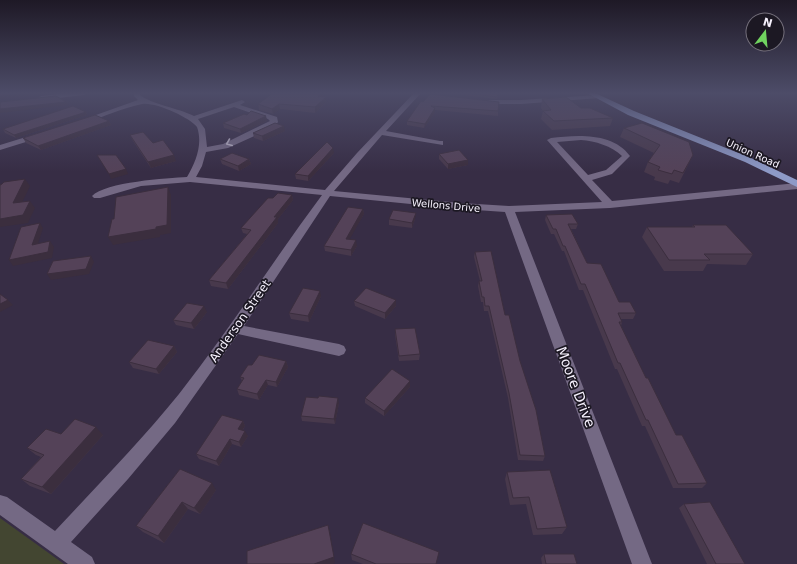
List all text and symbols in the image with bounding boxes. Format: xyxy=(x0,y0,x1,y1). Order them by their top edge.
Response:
north arrow xyxy=(745,12,785,52)
text: N xyxy=(761,15,774,30)
street label: Union Road xyxy=(724,137,781,170)
one-way arrow xyxy=(226,139,233,147)
street label: Wellons Drive xyxy=(411,197,481,214)
street label: Anderson Street xyxy=(206,277,274,365)
street label: Moore Drive xyxy=(553,344,599,430)

